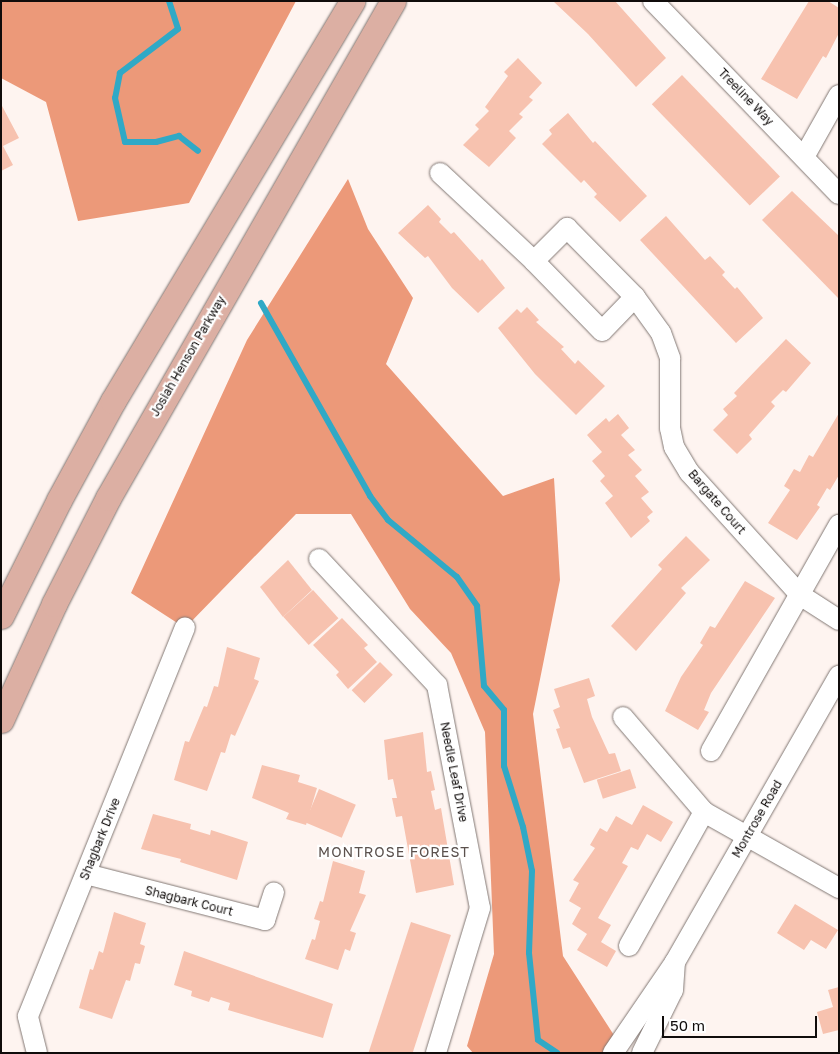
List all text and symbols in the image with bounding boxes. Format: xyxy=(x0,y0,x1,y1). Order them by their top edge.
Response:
street label: Treeline Way xyxy=(715,66,777,128)
street label: Josiah Henson Parkway xyxy=(148,293,228,419)
street label: Bargate Court xyxy=(685,467,749,537)
street label: Needle Leaf Drive xyxy=(437,721,471,823)
street label: Montrose Road xyxy=(729,778,785,860)
street label: Shagbark Drive xyxy=(77,796,123,882)
district label: MONTROSE FOREST xyxy=(316,844,472,860)
street label: Shagbark Court xyxy=(144,883,234,919)
scale bar xyxy=(665,1006,820,1038)
text: 50 m xyxy=(670,1016,705,1034)

